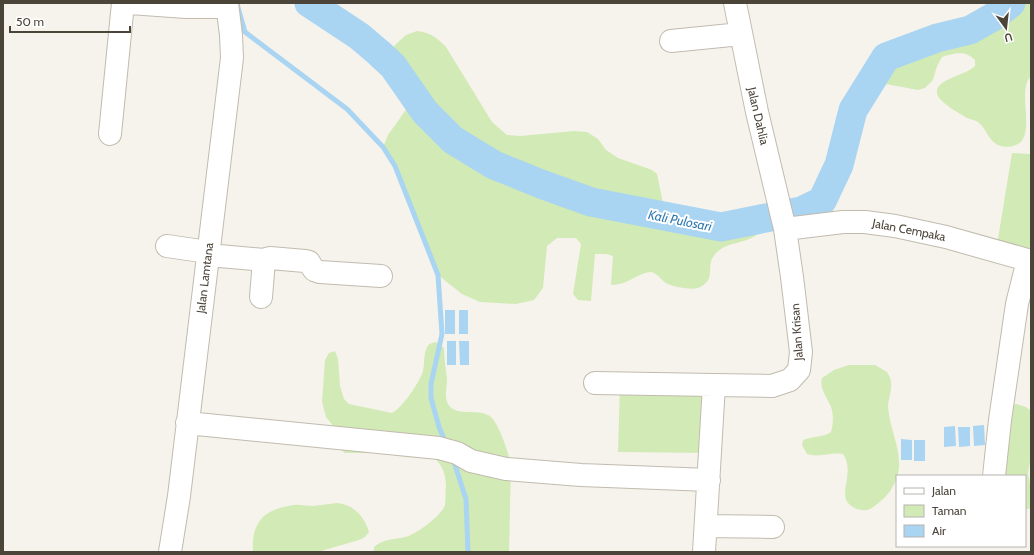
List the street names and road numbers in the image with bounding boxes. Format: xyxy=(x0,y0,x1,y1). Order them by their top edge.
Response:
street label: Jalan Dahlia xyxy=(744,85,772,146)
street label: Jalan Cempaka xyxy=(870,215,947,244)
street label: Jalan Lamtana xyxy=(193,241,216,315)
street label: Jalan Krisan xyxy=(787,303,806,362)

